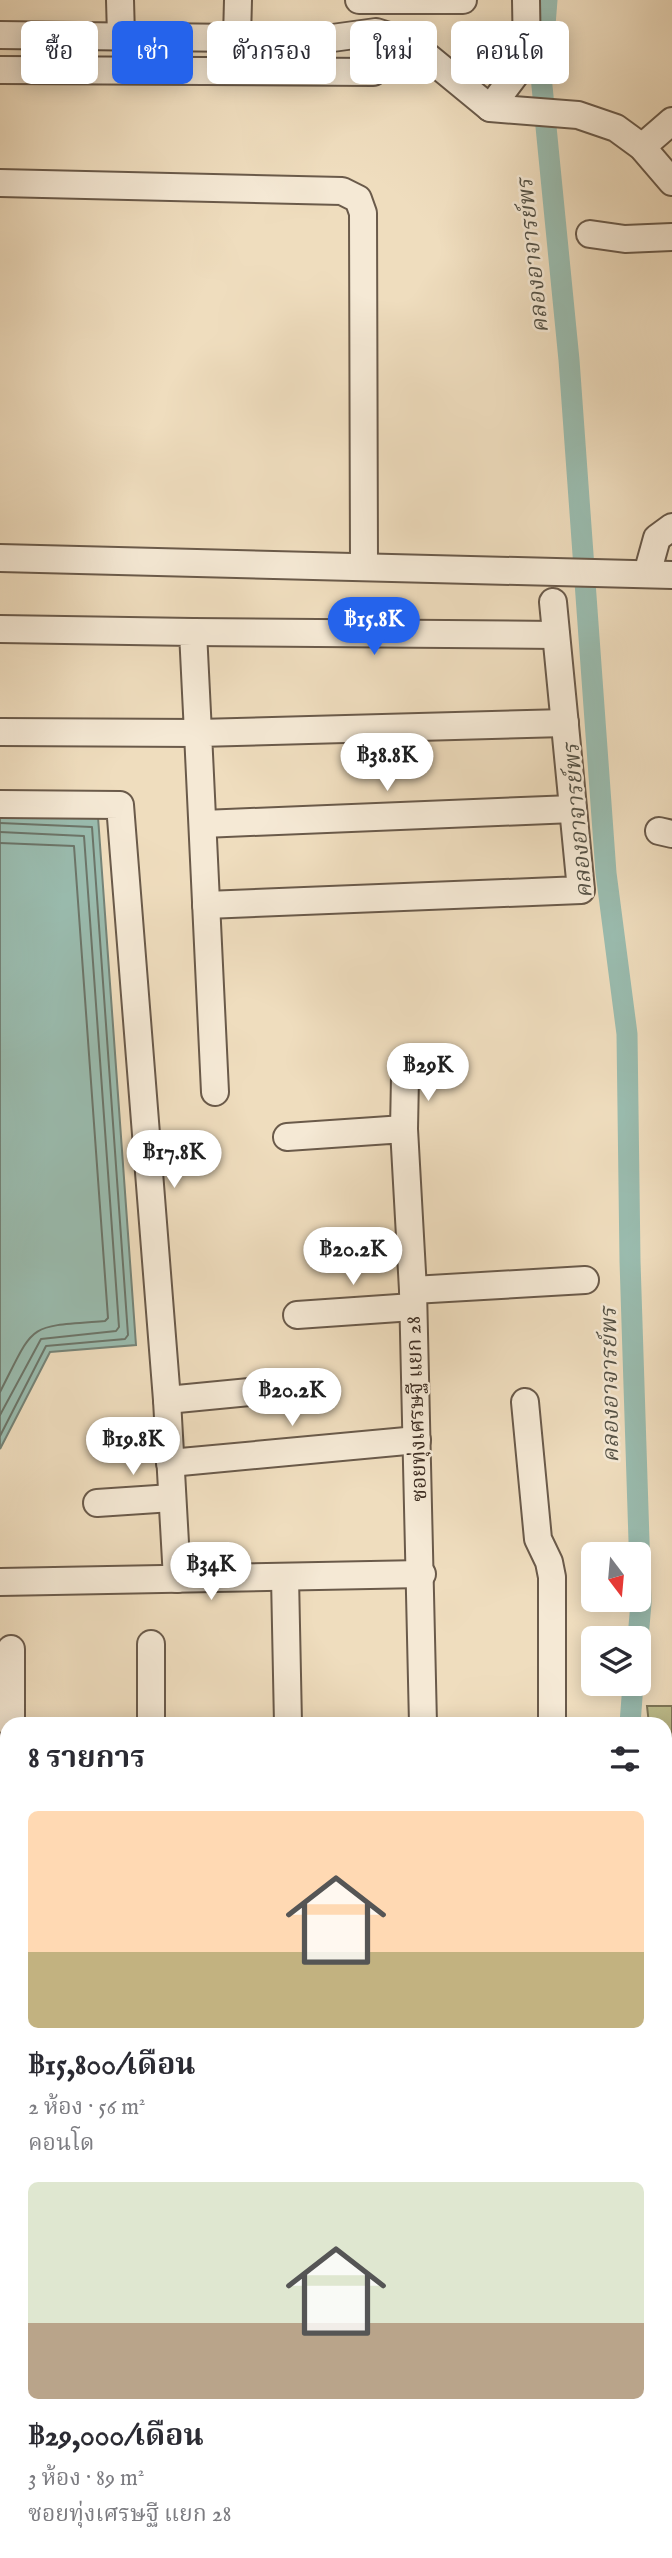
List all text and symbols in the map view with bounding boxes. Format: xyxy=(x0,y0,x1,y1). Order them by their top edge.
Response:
chip: ซื้อ xyxy=(21,21,98,84)
chip: เช่า xyxy=(112,21,193,84)
chip: ตัวกรอง xyxy=(207,21,336,84)
chip: ใหม่ xyxy=(350,21,437,84)
chip: คอนโด xyxy=(451,21,569,84)
water label: คลองอาจารย์พร xyxy=(511,174,556,335)
pin: ฿15.8K xyxy=(317,598,431,657)
text: ฿15.8K xyxy=(344,605,404,634)
pin: ฿38.8K xyxy=(330,734,444,793)
water label: คลองอาจารย์พร xyxy=(557,740,600,900)
text: ฿38.8K xyxy=(356,741,418,770)
pin: ฿29K xyxy=(387,1044,469,1103)
text: ฿29K xyxy=(403,1051,453,1080)
pin: ฿17.8K xyxy=(117,1130,231,1190)
text: ฿17.8K xyxy=(143,1138,205,1167)
pin: ฿20.2K xyxy=(296,1228,410,1287)
text: ฿20.2K xyxy=(319,1235,387,1264)
water label: คลองอาจารย์พร xyxy=(595,1304,626,1463)
street label: ซอยทุ่งเศรษฐี แยก 28 xyxy=(401,1316,434,1502)
pin: ฿20.2K xyxy=(235,1368,349,1428)
text: ฿20.2K xyxy=(258,1376,326,1405)
pin: ฿19.8K xyxy=(76,1418,190,1477)
text: ฿19.8K xyxy=(102,1425,164,1454)
pin: ฿34K xyxy=(170,1542,252,1602)
north arrow xyxy=(581,1542,651,1612)
map controls xyxy=(581,1542,651,1696)
text: ฿34K xyxy=(186,1550,236,1579)
button: layers xyxy=(581,1626,651,1696)
text: 8 รายการ xyxy=(28,1740,145,1778)
icon: filters xyxy=(606,1740,644,1778)
icon: home xyxy=(273,1857,399,1983)
text: ฿15,800/เดือน xyxy=(28,2047,195,2085)
text: 2 ห้อง · 56 m² xyxy=(28,2093,145,2122)
text: คอนโด xyxy=(28,2129,95,2158)
icon: home xyxy=(273,2228,399,2354)
text: ฿29,000/เดือน xyxy=(28,2418,204,2456)
text: 3 ห้อง · 89 m² xyxy=(28,2464,144,2493)
text: ซอยทุ่งเศรษฐี แยก 28 xyxy=(28,2500,232,2529)

